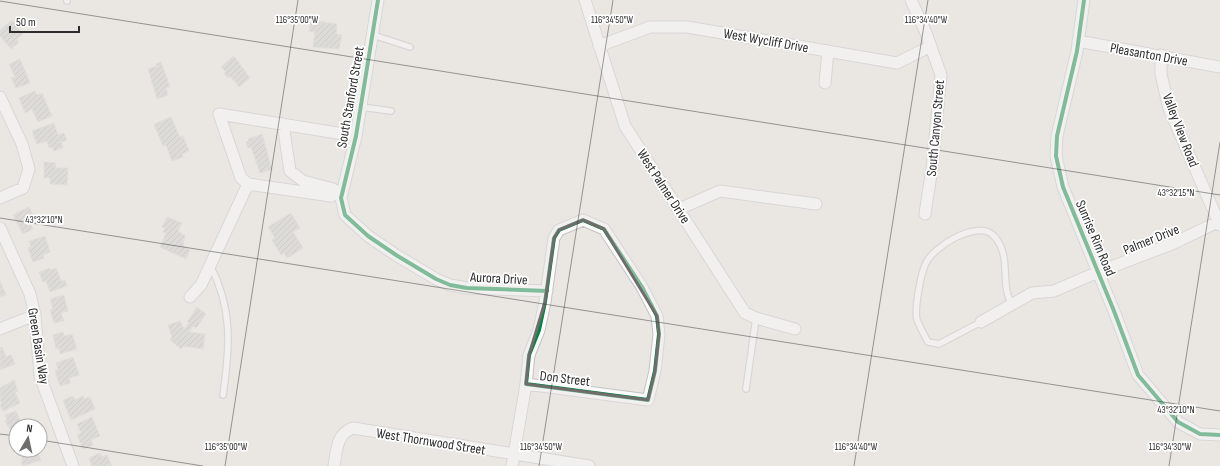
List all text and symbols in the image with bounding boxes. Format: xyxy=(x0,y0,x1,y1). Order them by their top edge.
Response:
scale bar xyxy=(10,8,79,34)
text: 116°35'00"W xyxy=(276,14,319,26)
text: 116°34'50"W xyxy=(591,14,634,26)
text: 116°34'40"W xyxy=(905,14,948,26)
text: 50 m xyxy=(16,15,36,30)
street label: West Wycliff Drive xyxy=(722,25,810,56)
street label: Pleasanton Drive xyxy=(1109,39,1189,70)
street label: South Stanford Street xyxy=(333,45,368,149)
street label: South Canyon Street xyxy=(923,79,948,177)
street label: Valley View Road xyxy=(1159,91,1202,170)
street label: West Palmer Drive xyxy=(633,146,694,227)
text: 43°32'15"N xyxy=(1158,187,1194,199)
street label: Sunrise Rim Road xyxy=(1072,198,1119,279)
text: 43°32'10"N xyxy=(25,214,63,226)
street label: Palmer Drive xyxy=(1121,221,1182,258)
street label: Aurora Drive xyxy=(469,268,528,288)
street label: Green Basin Way xyxy=(24,307,53,386)
street label: Don Street xyxy=(539,367,591,390)
text: 43°32'10"N xyxy=(1157,404,1195,416)
north arrow xyxy=(8,418,48,458)
text: N xyxy=(26,422,34,436)
street label: West Thornwood Street xyxy=(375,424,487,459)
text: 116°35'00"W xyxy=(205,441,248,453)
text: 116°34'50"W xyxy=(520,441,563,453)
text: 116°34'40"W xyxy=(835,441,878,453)
text: 116°34'30"W xyxy=(1149,441,1192,453)

